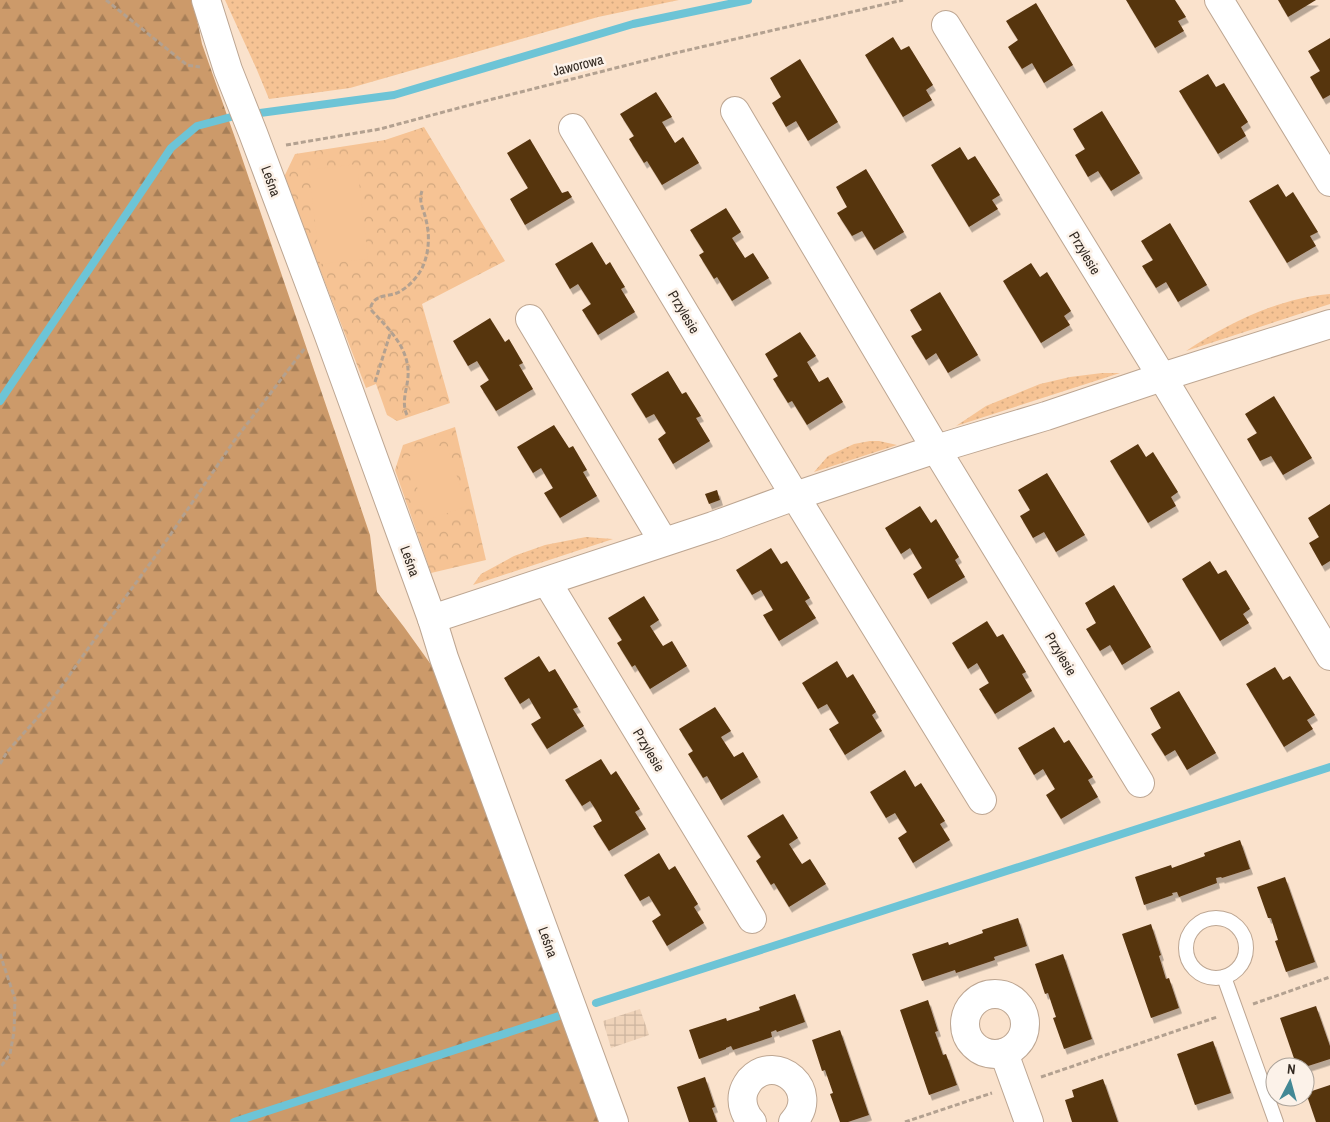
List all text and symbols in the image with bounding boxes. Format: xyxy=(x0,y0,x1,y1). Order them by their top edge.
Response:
street label: Jaworowa xyxy=(551,50,606,80)
street label: Leśna xyxy=(257,163,285,199)
street label: Przylesie xyxy=(1065,228,1105,278)
street label: Przylesie xyxy=(664,287,704,337)
street label: Leśna xyxy=(396,543,424,579)
street label: Przylesie xyxy=(1041,629,1081,679)
street label: Przylesie xyxy=(629,725,669,775)
street label: Leśna xyxy=(534,924,562,960)
north arrow xyxy=(1265,1057,1315,1107)
text: N xyxy=(1286,1060,1296,1078)

